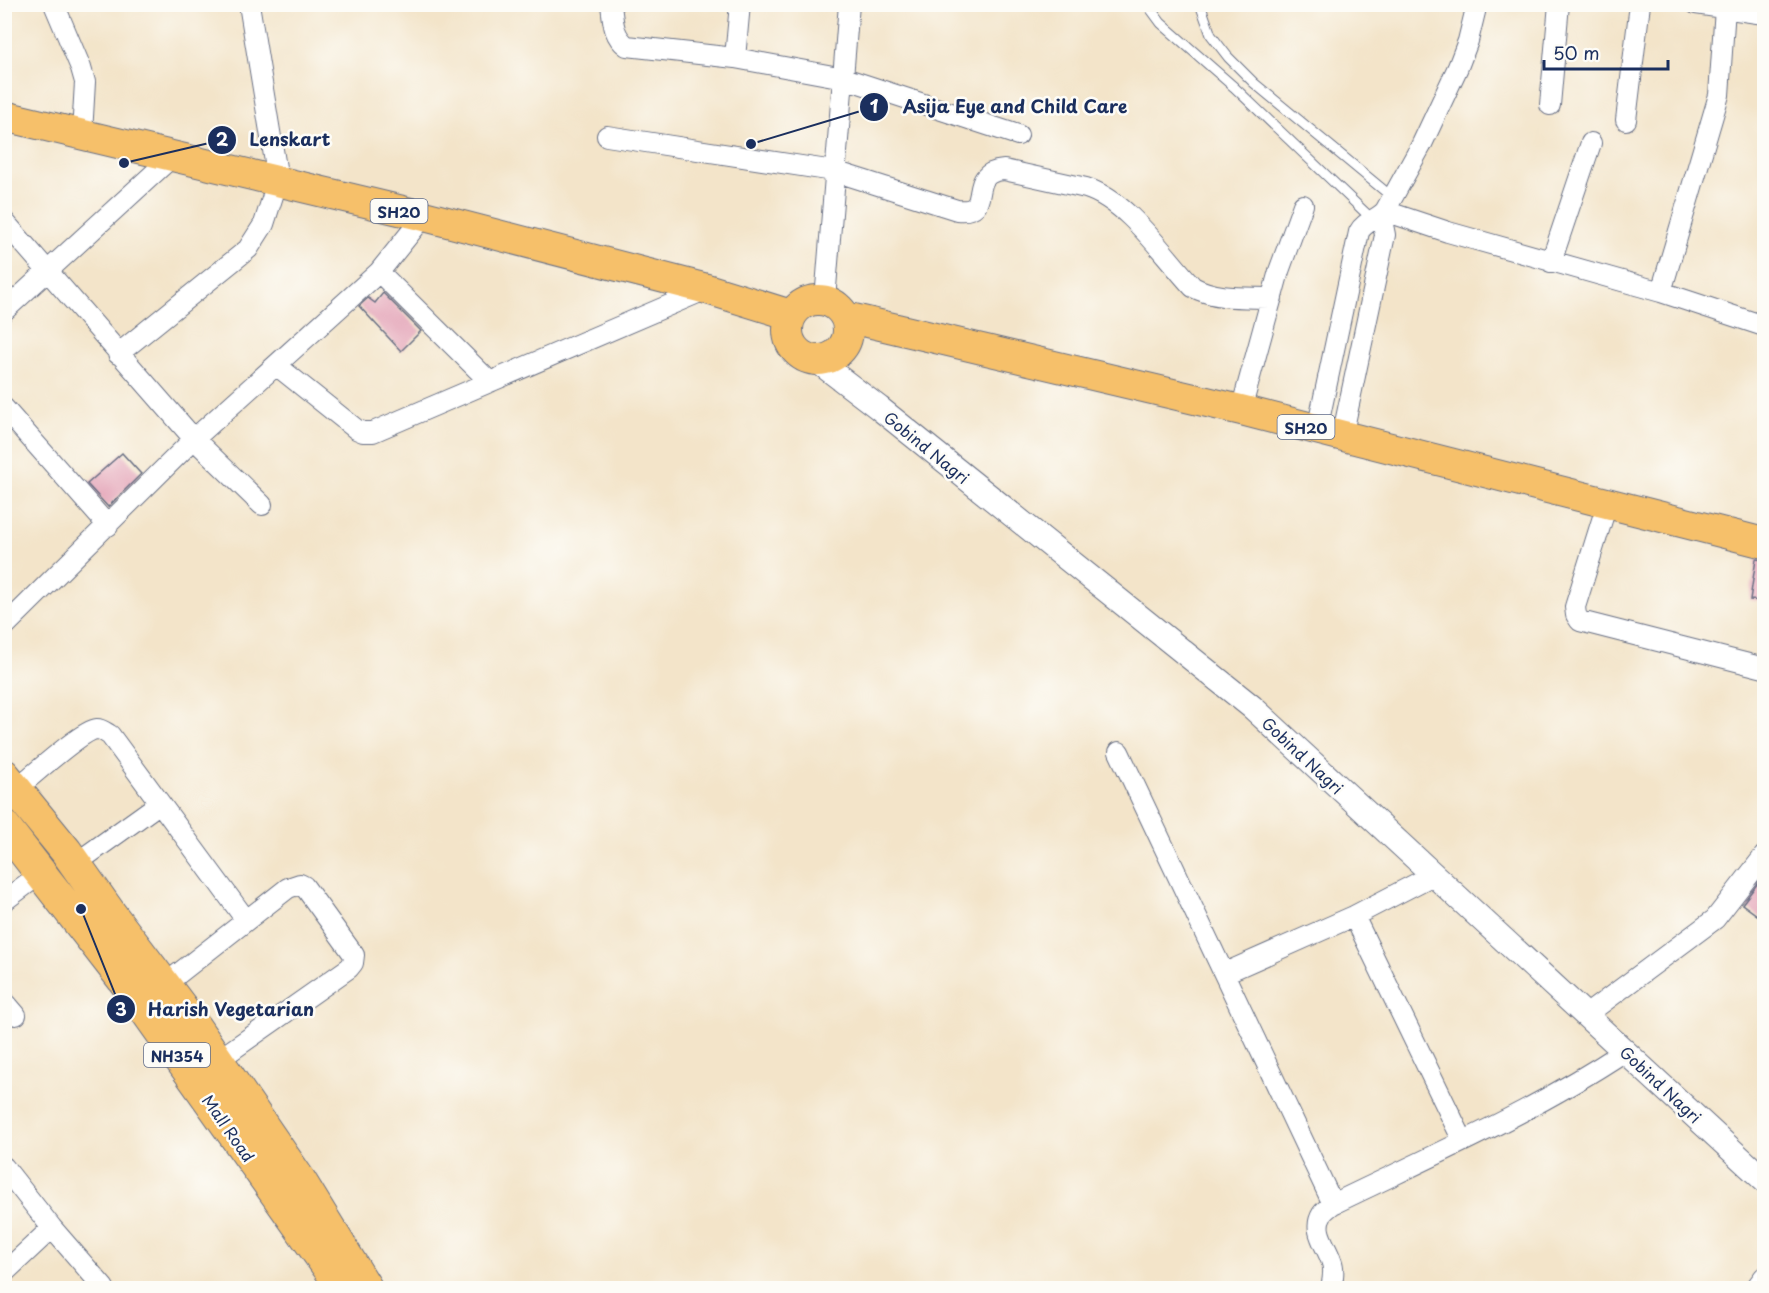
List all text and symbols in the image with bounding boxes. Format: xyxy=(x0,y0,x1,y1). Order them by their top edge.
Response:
scale bar xyxy=(1544,33,1668,71)
text: 50 m xyxy=(1553,39,1600,66)
callout: Asija Eye and Child Care xyxy=(859,89,1141,125)
text: 1 xyxy=(870,92,879,119)
text: Asija Eye and Child Care xyxy=(903,92,1127,119)
callout: Lenskart xyxy=(207,122,342,158)
text: 2 xyxy=(216,125,229,152)
text: Lenskart xyxy=(250,125,331,152)
road number: SH20 xyxy=(370,199,428,223)
street label: Gobind Nagri xyxy=(879,405,975,489)
road number: SH20 xyxy=(1278,415,1334,439)
street label: Gobind Nagri xyxy=(1257,711,1349,799)
callout: Harish Vegetarian xyxy=(106,991,326,1027)
text: 3 xyxy=(115,995,127,1022)
text: Harish Vegetarian xyxy=(148,995,314,1022)
street label: Gobind Nagri xyxy=(1615,1040,1707,1128)
road number: NH354 xyxy=(144,1043,210,1067)
street label: Mall Road xyxy=(197,1089,261,1167)

